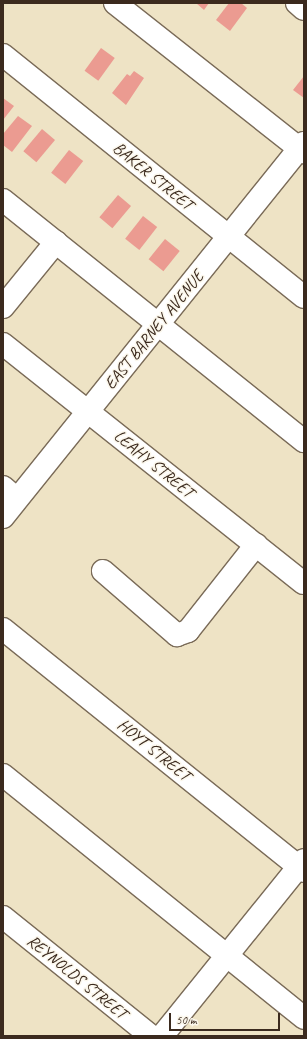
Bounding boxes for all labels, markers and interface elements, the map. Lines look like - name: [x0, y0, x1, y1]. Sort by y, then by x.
- street label: BAKER STREET: [109, 137, 197, 215]
- street label: EAST BARNEY AVENUE: [100, 267, 208, 393]
- street label: LEAHY STREET: [110, 426, 198, 502]
- street label: HOYT STREET: [113, 714, 195, 786]
- street label: REYNOLDS STREET: [23, 930, 131, 1024]
- scale bar: [171, 1005, 282, 1031]
- text: 50 m: [176, 1012, 196, 1028]

